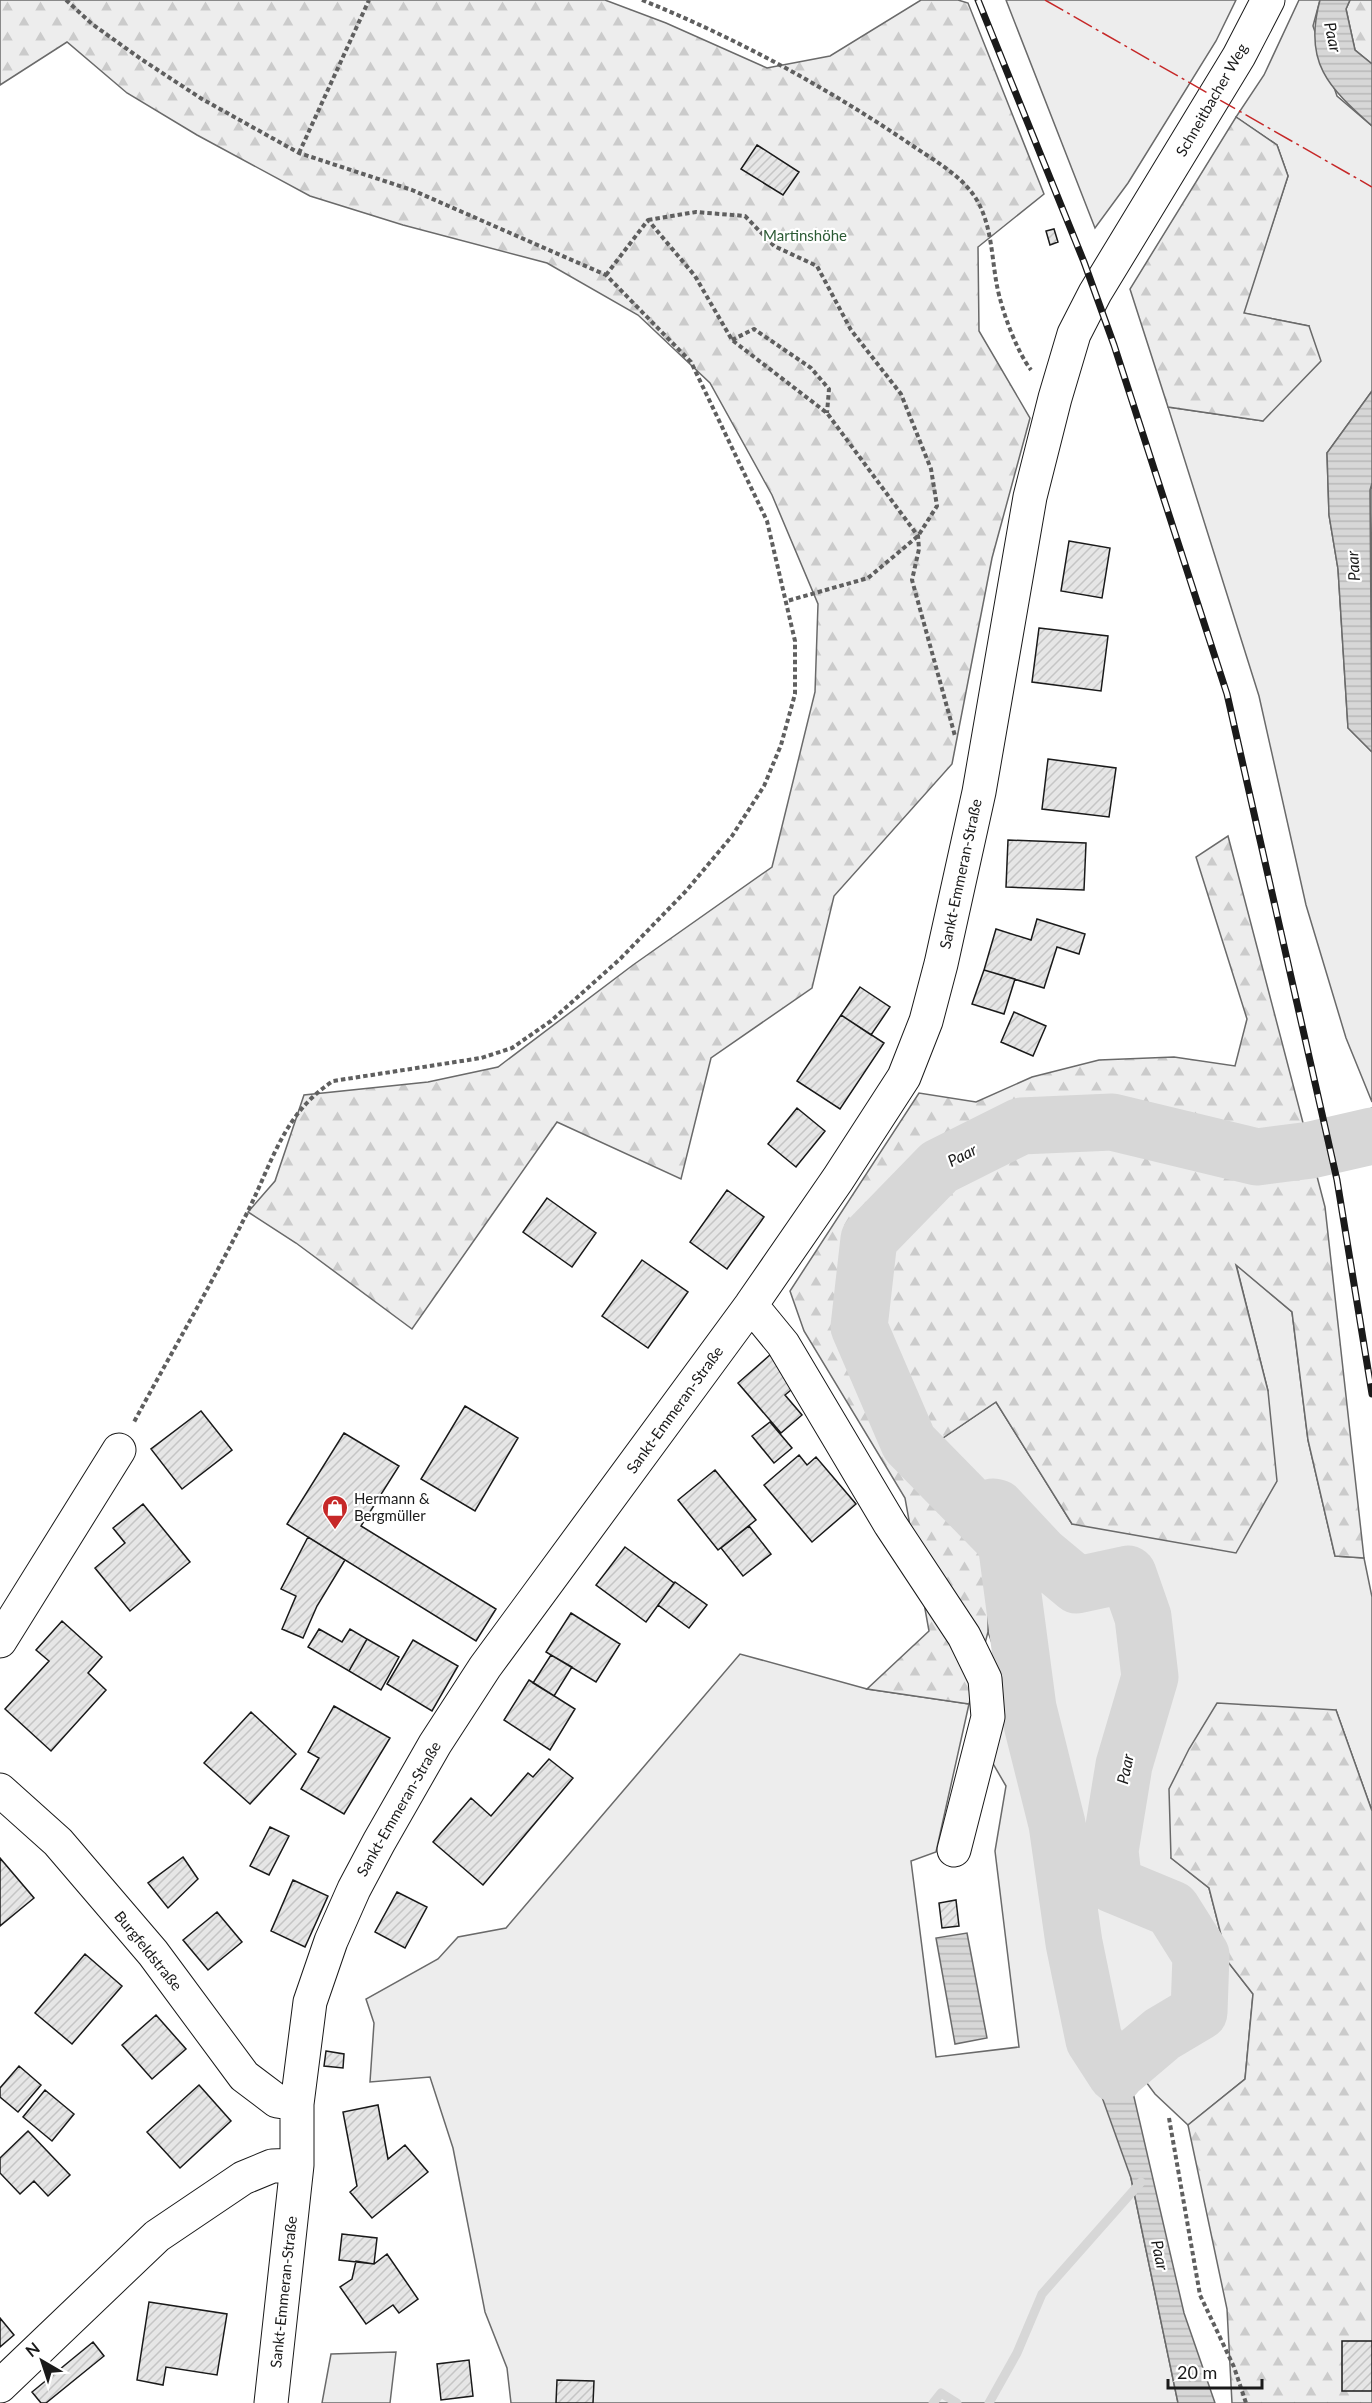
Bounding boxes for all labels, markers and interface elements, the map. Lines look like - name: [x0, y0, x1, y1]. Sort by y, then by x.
- water label: Paar: [1321, 20, 1346, 54]
- street label: Schneitbacher Weg: [1171, 40, 1251, 159]
- park label: Martinshöhe: [763, 226, 847, 244]
- water label: Paar: [1342, 550, 1363, 582]
- street label: Sankt-Emmeran-Straße: [935, 797, 985, 950]
- water label: Paar: [944, 1139, 980, 1170]
- street label: Sankt-Emmeran-Straße: [622, 1342, 726, 1477]
- place label: Hermann & Bergmüller: [354, 1489, 430, 1524]
- shop icon: Hermann & Bergmüller: [320, 1493, 350, 1531]
- street label: Sankt-Emmeran-Straße: [352, 1738, 444, 1879]
- water label: Paar: [1112, 1752, 1137, 1786]
- street label: Burgfeldstraße: [111, 1907, 186, 1994]
- street label: Sankt-Emmeran-Straße: [266, 2215, 300, 2369]
- water label: Paar: [1148, 2238, 1173, 2272]
- north arrow: [12, 2331, 72, 2391]
- text: N: [21, 2338, 43, 2360]
- scale bar: [1168, 2352, 1262, 2390]
- text: 20 m: [1177, 2361, 1217, 2383]

